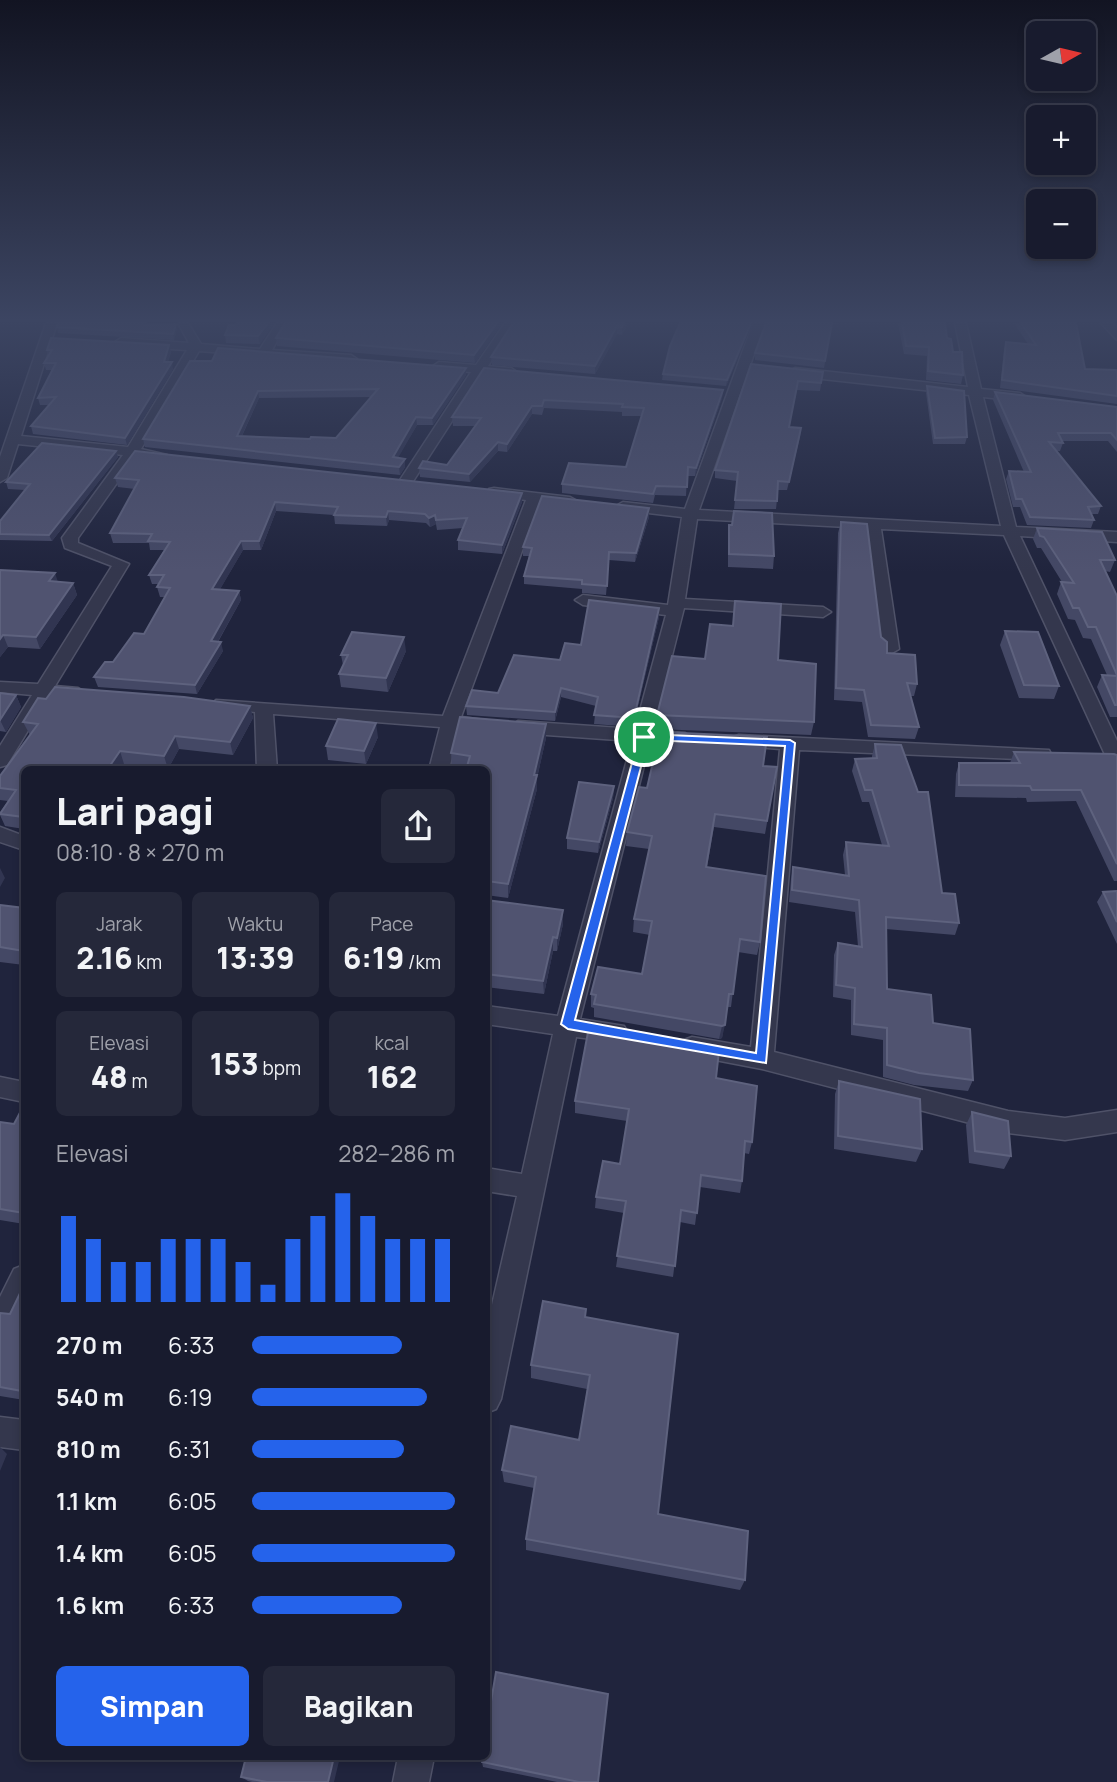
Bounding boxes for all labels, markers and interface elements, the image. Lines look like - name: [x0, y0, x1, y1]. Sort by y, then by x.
- north arrow: [1026, 21, 1096, 91]
- map controls: [1026, 21, 1096, 259]
- button: +: [1026, 105, 1096, 175]
- button: −: [1026, 189, 1096, 259]
- pin: [614, 707, 674, 767]
- icon: arrive: [625, 718, 663, 756]
- text: Lari pagi: [56, 784, 214, 836]
- button: share: [381, 789, 455, 863]
- text: 08:10 · 8 × 270 m: [56, 836, 224, 868]
- text: Jarak: [96, 911, 142, 937]
- text: Waktu: [228, 911, 283, 937]
- text: Pace: [370, 911, 413, 937]
- text: 2.16: [76, 937, 133, 978]
- text: 13:39: [216, 937, 295, 978]
- text: 6:19: [343, 937, 404, 978]
- text: km: [133, 949, 162, 975]
- text: /km: [404, 949, 441, 975]
- text: Elevasi: [89, 1030, 149, 1056]
- text: kcal: [374, 1030, 409, 1056]
- text: 153: [210, 1043, 259, 1084]
- text: bpm: [259, 1055, 301, 1081]
- text: 48: [91, 1056, 128, 1097]
- text: 162: [367, 1056, 417, 1097]
- text: m: [128, 1068, 148, 1094]
- text: Elevasi: [56, 1137, 129, 1169]
- text: 282–286 m: [338, 1137, 455, 1169]
- text: 270 m: [56, 1329, 122, 1361]
- text: 6:33: [168, 1329, 215, 1361]
- text: 540 m: [56, 1381, 124, 1413]
- text: 6:19: [168, 1381, 212, 1413]
- text: 810 m: [56, 1433, 121, 1465]
- text: 6:31: [168, 1433, 211, 1465]
- text: 1.1 km: [56, 1485, 117, 1517]
- text: 6:05: [168, 1485, 216, 1517]
- text: 1.4 km: [56, 1537, 124, 1569]
- text: 6:05: [168, 1537, 216, 1569]
- text: 1.6 km: [56, 1589, 124, 1621]
- text: 6:33: [168, 1589, 215, 1621]
- button: Simpan: [56, 1666, 249, 1746]
- button: Bagikan: [263, 1666, 455, 1746]

